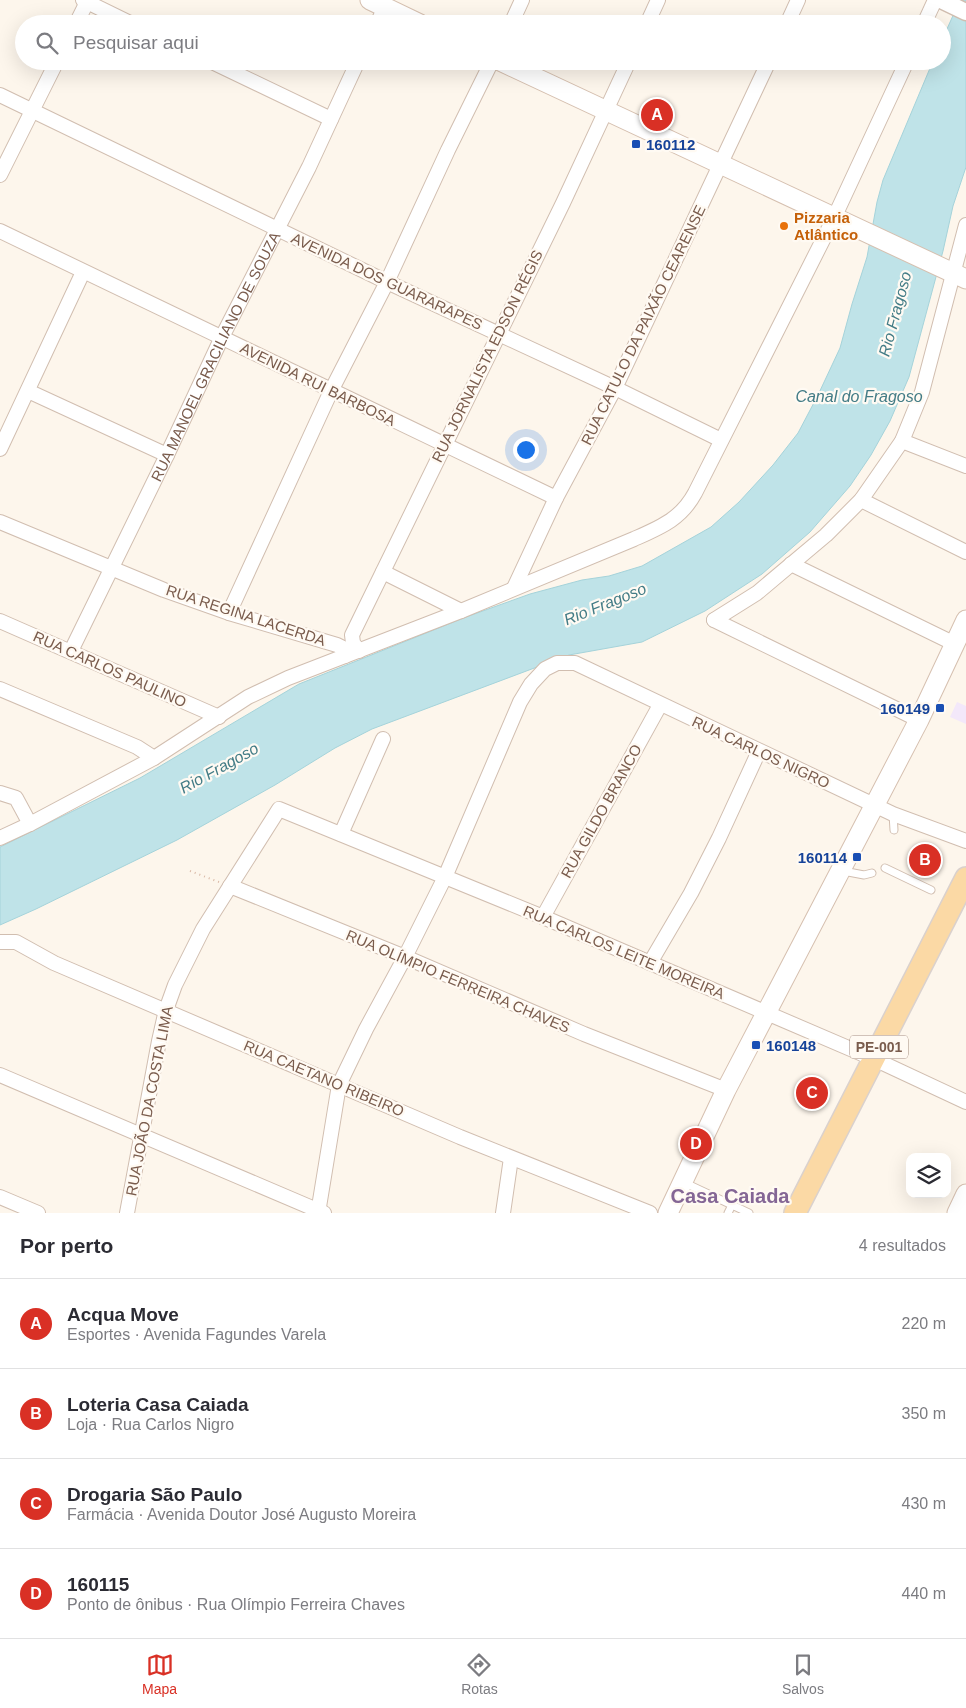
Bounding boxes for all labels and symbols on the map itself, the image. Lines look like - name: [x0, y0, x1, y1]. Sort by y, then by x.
- pin: A: [641, 96, 673, 134]
- place label: 160112: [646, 136, 695, 153]
- marker: 160112: [630, 138, 642, 150]
- street label: RUA CATULO DA PAIXÃO CEARENSE: [577, 202, 709, 448]
- place label: Pizzaria Atlântico: [794, 209, 858, 243]
- marker: Pizzaria Atlântico: [778, 220, 790, 232]
- street label: RUA MANOEL GRACILIANO DE SOUZA: [147, 229, 283, 484]
- street label: AVENIDA DOS GUARARAPES: [289, 229, 485, 333]
- street label: RUA JORNALISTA EDSON RÉGIS: [428, 247, 546, 465]
- water label: Rio Fragoso: [876, 270, 915, 358]
- street label: AVENIDA RUI BARBOSA: [238, 339, 398, 429]
- water label: Canal do Fragoso: [795, 388, 923, 405]
- your location: [513, 437, 539, 463]
- water label: Rio Fragoso: [561, 580, 649, 628]
- street label: RUA REGINA LACERDA: [164, 581, 328, 649]
- street label: RUA CARLOS PAULINO: [31, 628, 189, 710]
- place label: 160149: [880, 700, 930, 717]
- marker: 160149: [934, 702, 946, 714]
- street label: RUA CARLOS NIGRO: [689, 713, 833, 791]
- water label: Rio Fragoso: [177, 739, 261, 797]
- street label: RUA GILDO BRANCO: [557, 741, 645, 881]
- pin: B: [909, 841, 941, 879]
- place label: 160114: [798, 849, 848, 866]
- marker: 160114: [851, 851, 863, 863]
- street label: RUA CARLOS LEITE MOREIRA: [521, 902, 727, 1002]
- street label: RUA OLÍMPIO FERREIRA CHAVES: [344, 926, 572, 1036]
- street label: RUA JOÃO DA COSTA LIMA: [122, 1005, 176, 1197]
- road number: PE-001: [850, 1036, 908, 1058]
- street label: RUA CAETANO RIBEIRO: [241, 1037, 407, 1119]
- place label: 160148: [766, 1037, 816, 1054]
- marker: 160148: [750, 1039, 762, 1051]
- pin: C: [796, 1074, 828, 1112]
- pin: D: [680, 1125, 712, 1163]
- district label: Casa Caiada: [671, 1185, 790, 1207]

